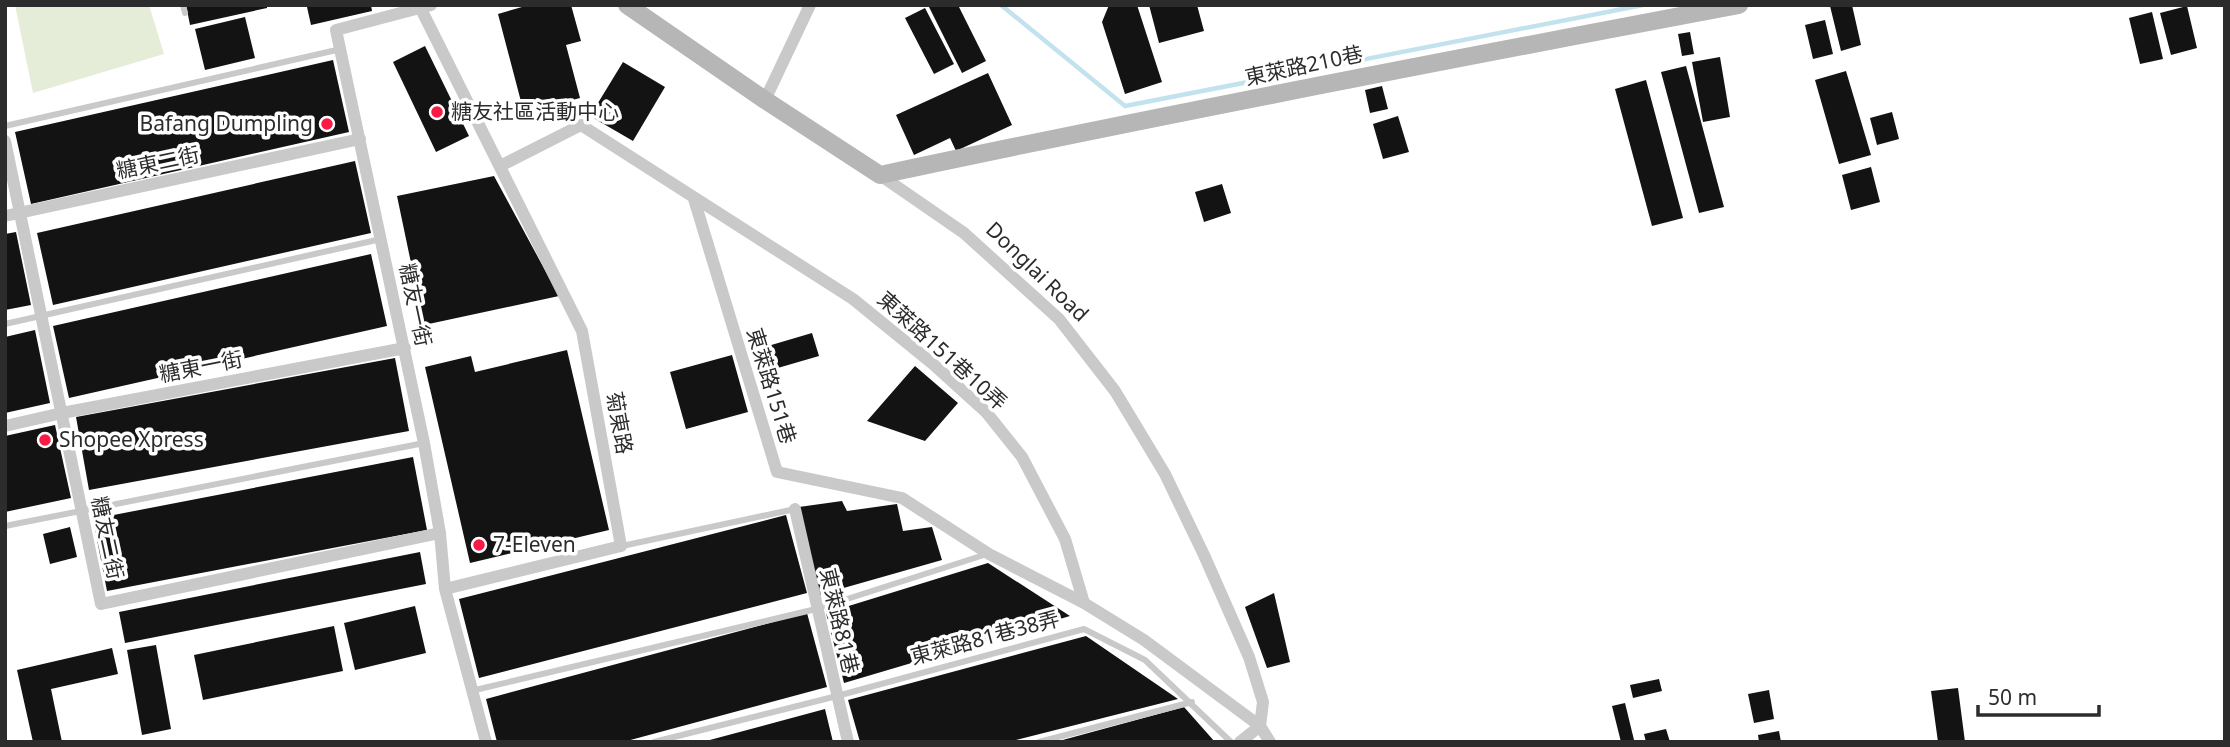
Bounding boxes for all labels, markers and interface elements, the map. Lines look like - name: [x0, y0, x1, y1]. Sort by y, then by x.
- street label: 東萊路210巷: [1242, 39, 1365, 91]
- place label: 糖友社區活動中心: [451, 97, 619, 125]
- marker: 糖友社區活動中心: [429, 104, 445, 120]
- place label: Bafang Dumpling: [140, 109, 313, 137]
- marker: Bafang Dumpling: [319, 116, 335, 132]
- street label: 糖東二街: [114, 140, 202, 184]
- street label: Donglai Road: [980, 215, 1095, 327]
- street label: 糖友一街: [394, 261, 438, 349]
- street label: 東萊路151巷10弄: [872, 285, 1013, 416]
- street label: 東萊路151巷: [741, 324, 803, 447]
- street label: 糖東一街: [157, 344, 245, 388]
- street label: 菊東路: [601, 389, 639, 456]
- place label: Shopee Xpress: [59, 425, 204, 453]
- marker: Shopee Xpress: [37, 432, 53, 448]
- street label: 糖友二街: [86, 494, 130, 582]
- place label: 7-Eleven: [493, 530, 576, 558]
- marker: 7-Eleven: [471, 537, 487, 553]
- street label: 東萊路81巷: [814, 565, 866, 677]
- street label: 東萊路81巷38弄: [907, 604, 1062, 670]
- scale bar: [1978, 674, 2099, 718]
- text: 50 m: [1988, 683, 2037, 711]

